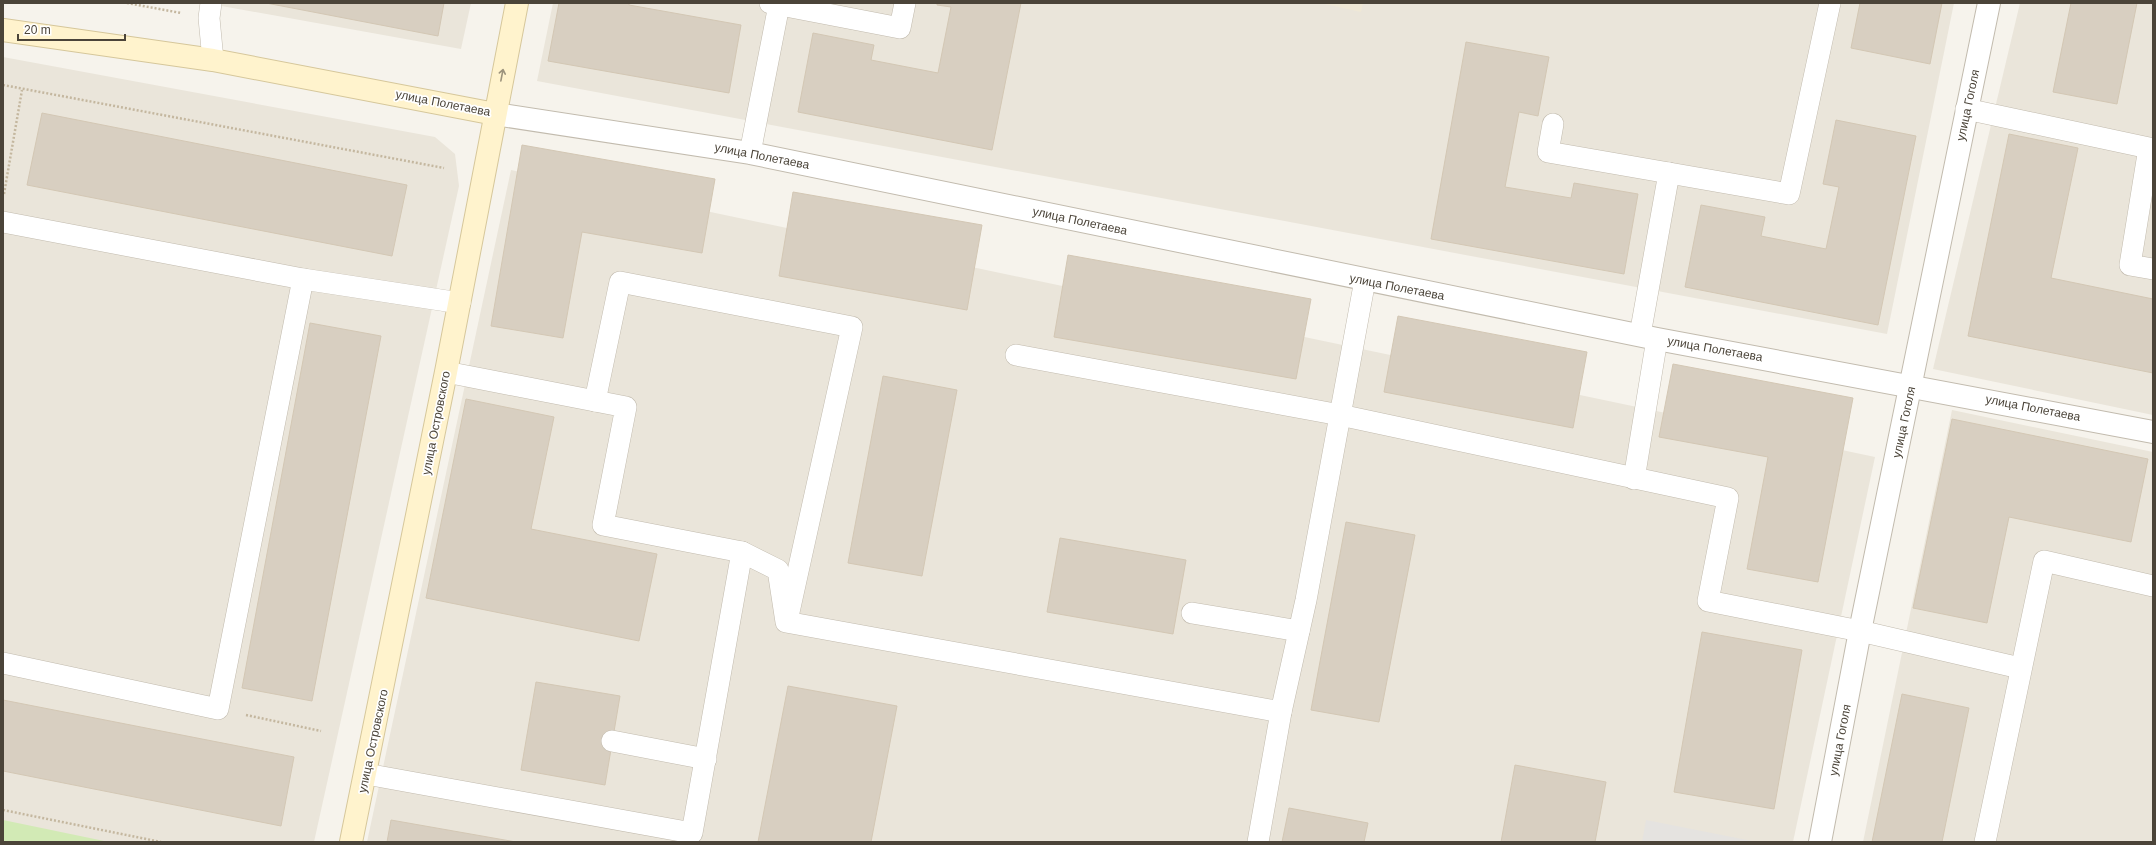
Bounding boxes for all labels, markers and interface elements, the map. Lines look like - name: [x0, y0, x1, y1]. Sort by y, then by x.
- scale bar: [18, 16, 125, 42]
- text: 20 m: [24, 23, 51, 37]
- street label: улица Гоголя: [1954, 68, 1982, 142]
- one-way arrow: [499, 69, 507, 82]
- street label: улица Полетаева: [394, 87, 492, 119]
- street label: улица Полетаева: [713, 140, 811, 172]
- street label: улица Полетаева: [1031, 204, 1129, 238]
- street label: улица Полетаева: [1348, 271, 1446, 303]
- street label: улица Полетаева: [1666, 334, 1764, 364]
- street label: улица Островского: [419, 370, 453, 476]
- street label: улица Гоголя: [1890, 385, 1918, 459]
- street label: улица Полетаева: [1984, 392, 2082, 424]
- street label: улица Островского: [355, 688, 391, 794]
- street label: улица Гоголя: [1826, 703, 1854, 777]

